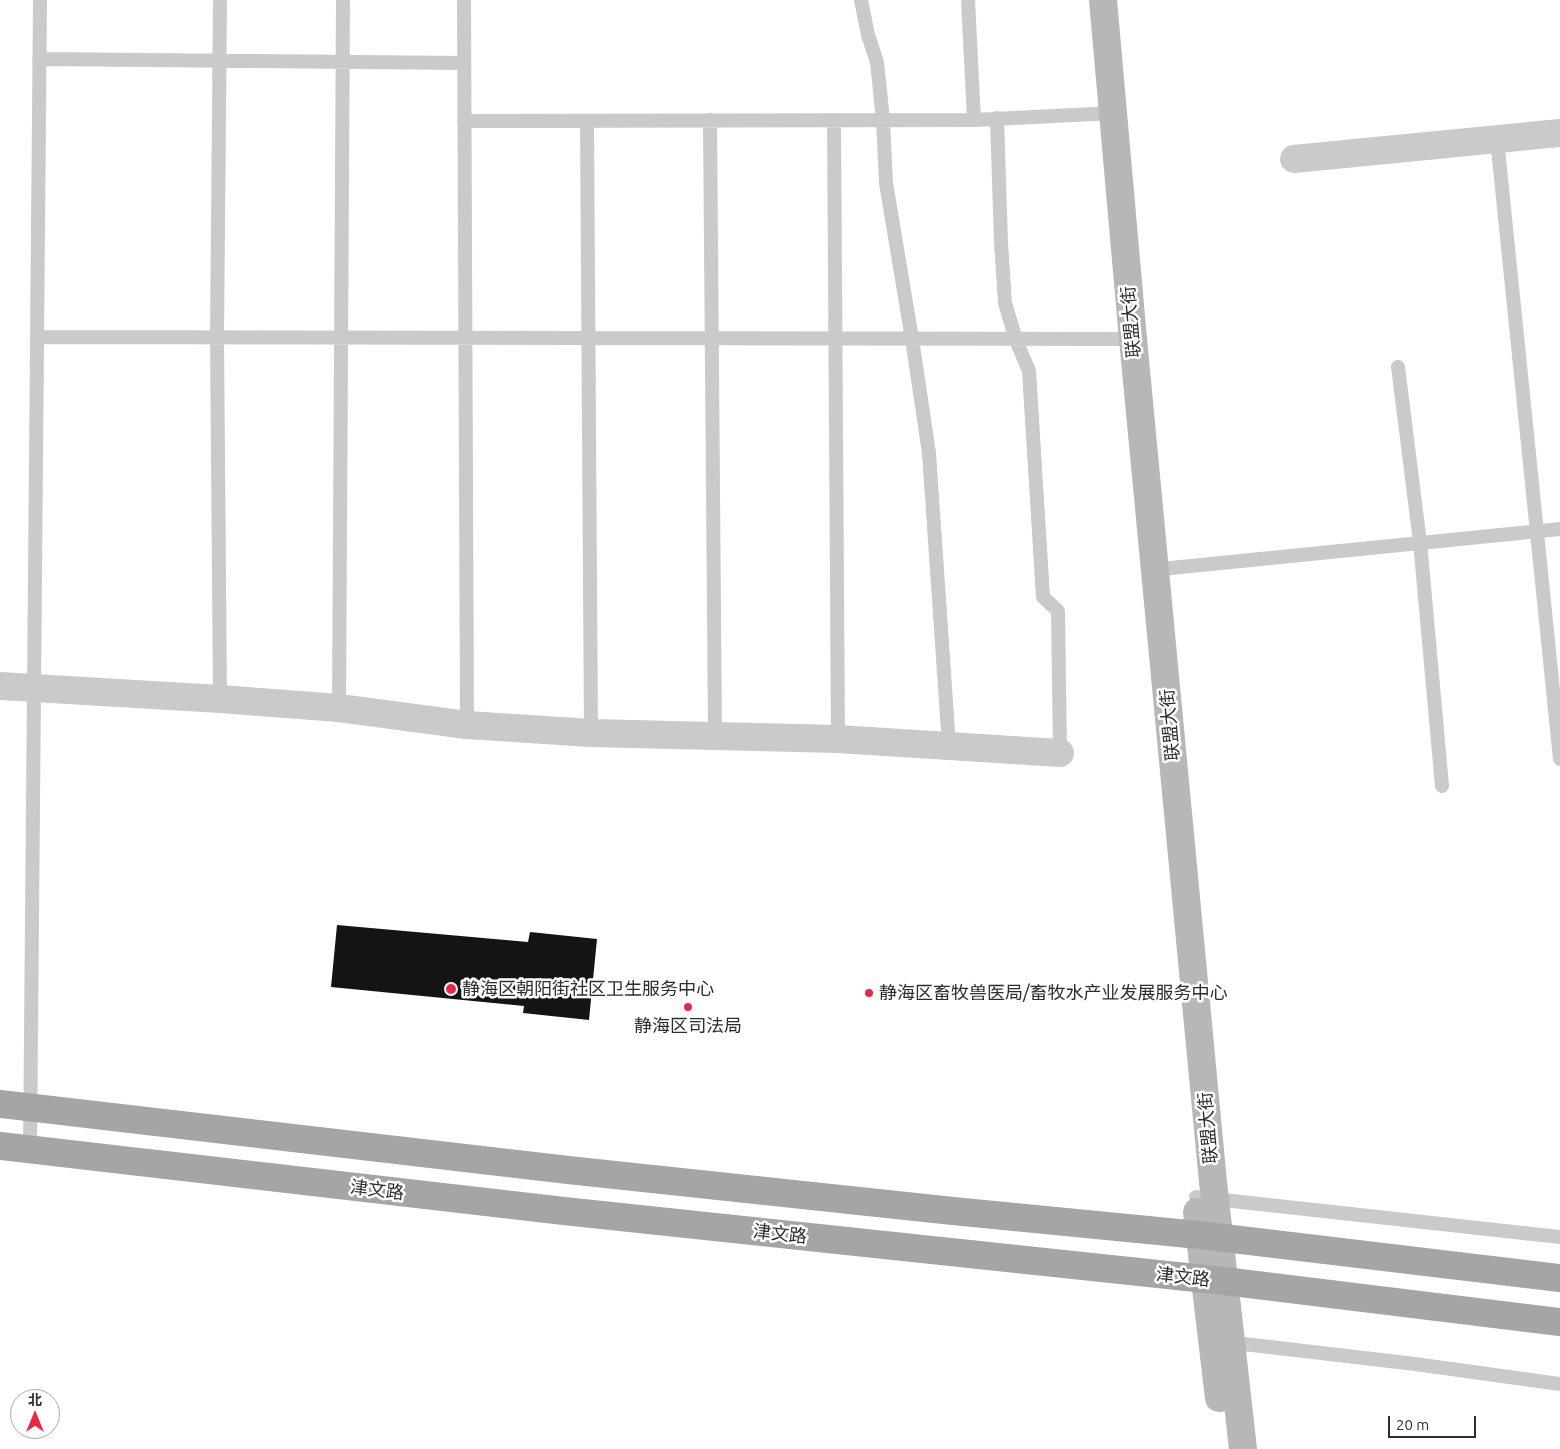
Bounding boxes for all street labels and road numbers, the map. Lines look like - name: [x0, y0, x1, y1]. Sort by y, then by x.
- street label: 联盟大街: [1117, 285, 1145, 359]
- street label: 联盟大街: [1156, 688, 1184, 762]
- street label: 联盟大街: [1194, 1091, 1222, 1165]
- street label: 津文路: [349, 1176, 405, 1204]
- street label: 津文路: [752, 1220, 808, 1248]
- street label: 津文路: [1155, 1263, 1211, 1291]

